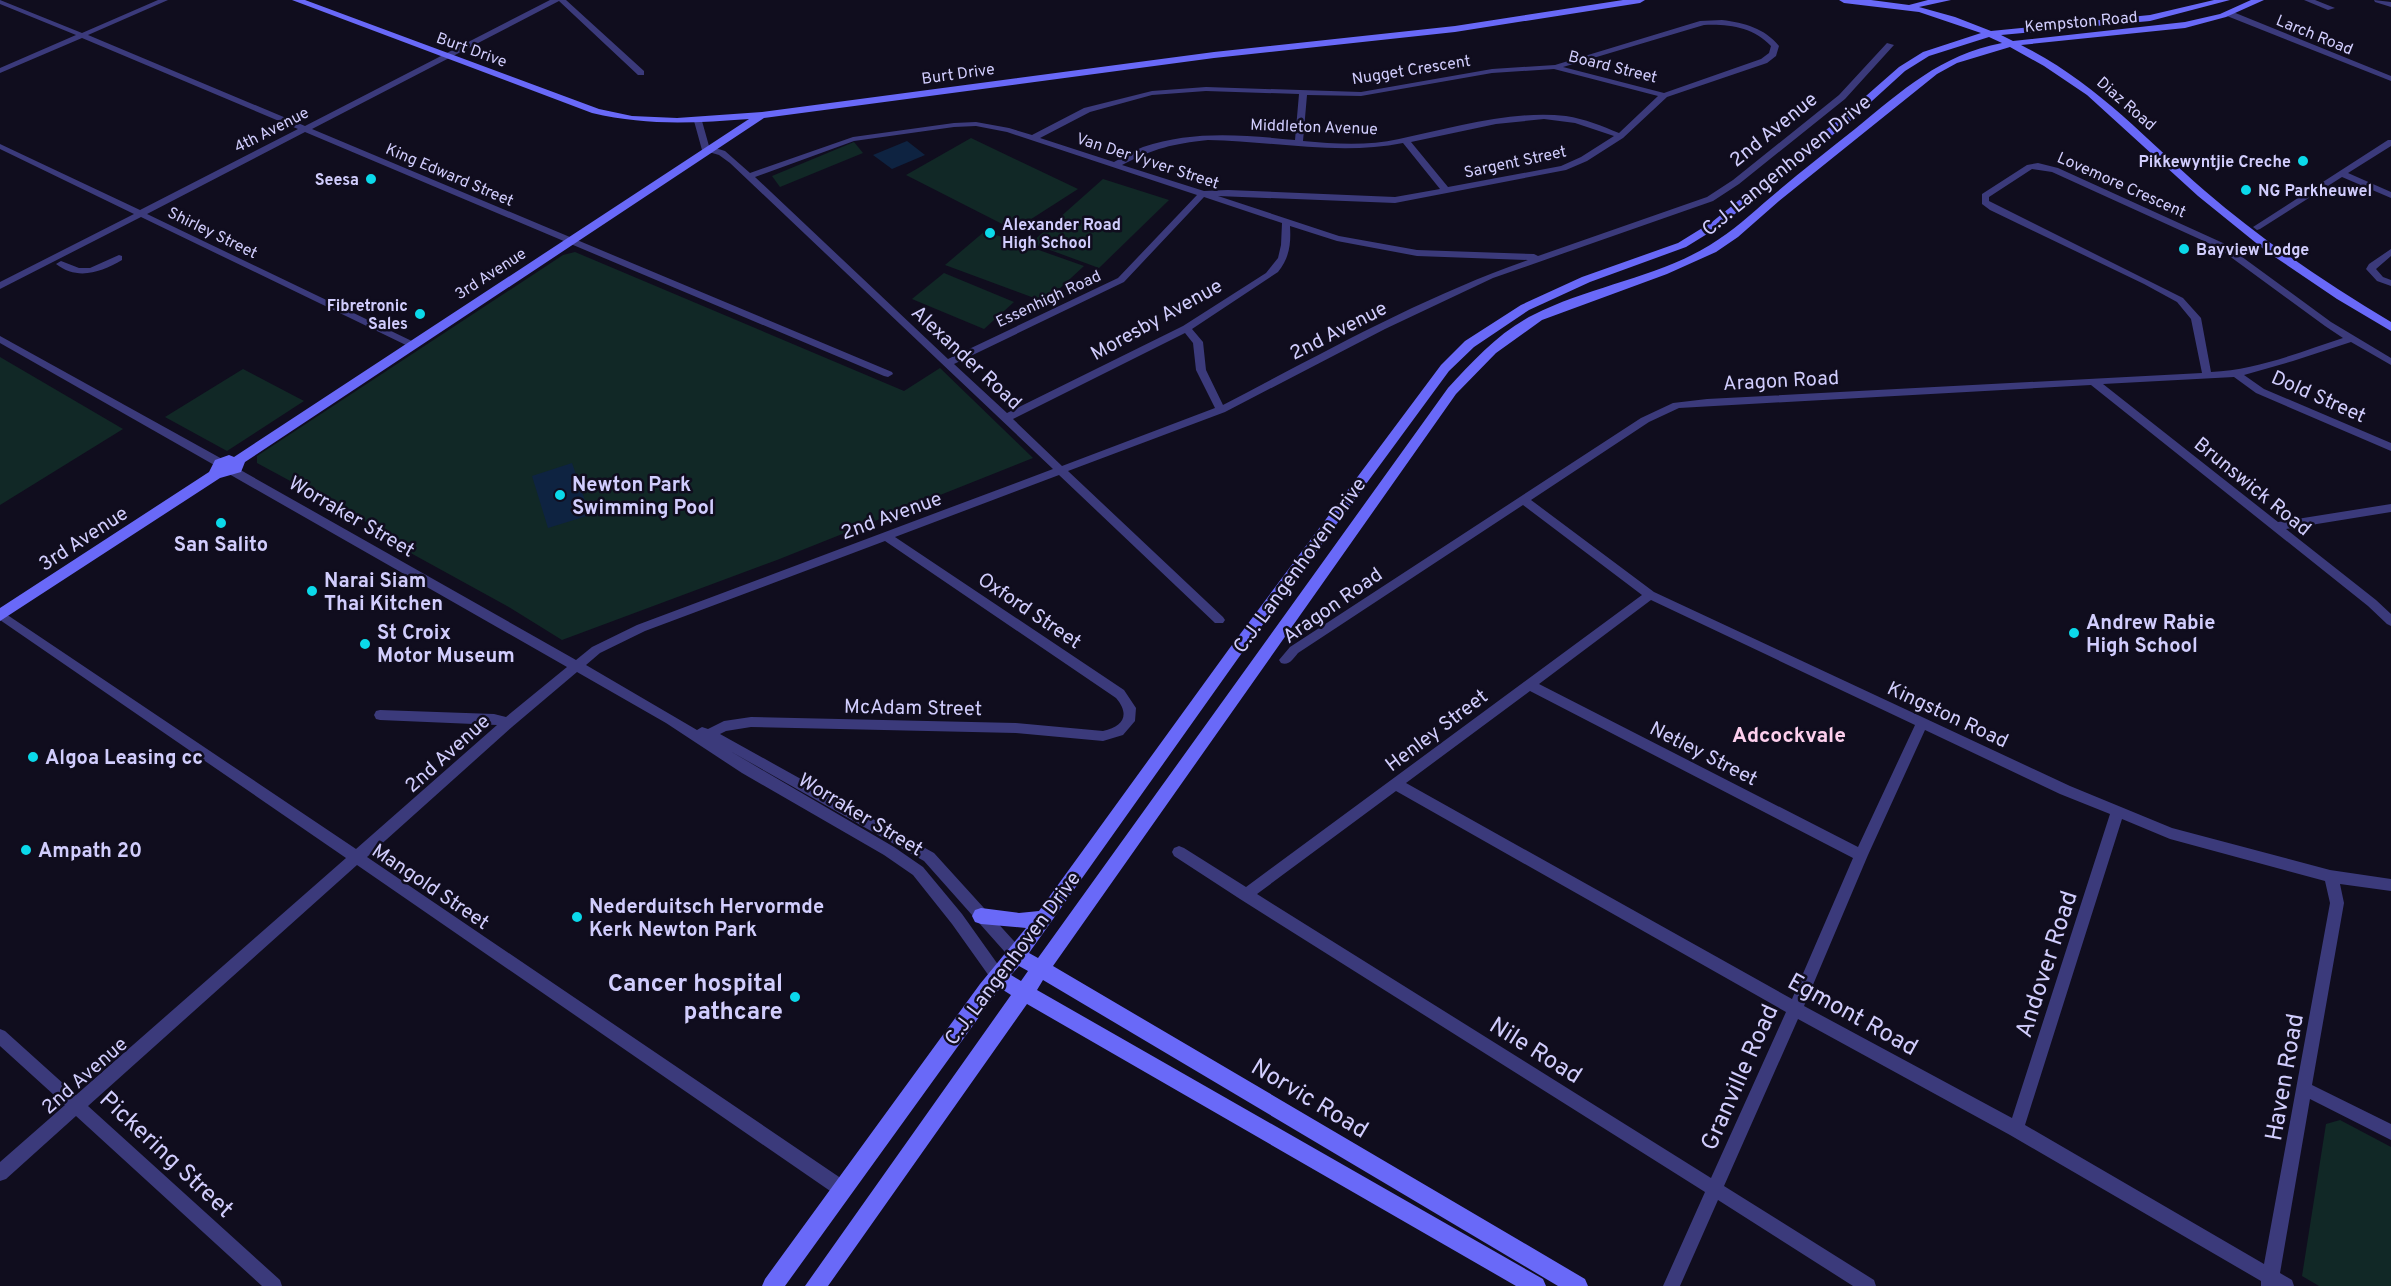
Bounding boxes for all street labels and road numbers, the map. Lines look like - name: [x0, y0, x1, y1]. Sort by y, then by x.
- street label: Kempston Road: [2024, 8, 2139, 38]
- street label: Larch Road: [2273, 11, 2356, 60]
- street label: Burt Drive: [433, 29, 509, 73]
- street label: Board Street: [1566, 47, 1659, 89]
- street label: Nugget Crescent: [1350, 52, 1472, 90]
- street label: Burt Drive: [920, 60, 996, 90]
- street label: Diaz Road: [2092, 73, 2160, 136]
- street label: 2nd Avenue: [1725, 87, 1824, 174]
- street label: C.J. Langenhoven Drive: [1697, 90, 1877, 243]
- street label: 4th Avenue: [231, 103, 313, 158]
- street label: Middleton Avenue: [1250, 116, 1378, 140]
- street label: Van Der Vyver Street: [1073, 129, 1221, 194]
- street label: King Edward Street: [382, 140, 516, 212]
- street label: Sargent Street: [1462, 142, 1569, 184]
- street label: Lovemore Crescent: [2054, 148, 2189, 223]
- street label: Shirley Street: [164, 203, 260, 264]
- street label: 3rd Avenue: [452, 244, 531, 305]
- street label: Essenhigh Road: [993, 267, 1105, 333]
- street label: Moresby Avenue: [1086, 274, 1228, 368]
- street label: 2nd Avenue: [1286, 296, 1392, 367]
- street label: Alexander Road: [905, 300, 1026, 416]
- street label: Dold Street: [2267, 365, 2370, 430]
- street label: Aragon Road: [1722, 366, 1840, 398]
- street label: Brunswick Road: [2188, 432, 2316, 543]
- street label: Worraker Street: [283, 471, 419, 564]
- street label: C.J. Langenhoven Drive: [1228, 473, 1373, 659]
- street label: 2nd Avenue: [838, 487, 946, 547]
- street label: 3rd Avenue: [35, 501, 134, 578]
- street label: Aragon Road: [1278, 563, 1388, 651]
- street label: Oxford Street: [972, 567, 1086, 656]
- street label: Kingston Road: [1882, 676, 2012, 755]
- street label: Henley Street: [1381, 684, 1494, 779]
- street label: McAdam Street: [844, 695, 982, 723]
- street label: 2nd Avenue: [400, 709, 496, 800]
- street label: Netley Street: [1645, 716, 1762, 793]
- street label: Worraker Street: [793, 768, 927, 863]
- street label: Mangold Street: [366, 839, 494, 937]
- street label: C.J. Langenhoven Drive: [940, 867, 1087, 1051]
- street label: Andover Road: [2010, 887, 2086, 1042]
- street label: Egmont Road: [1782, 968, 1923, 1064]
- street label: Granville Road: [1695, 1000, 1786, 1156]
- street label: Haven Road: [2260, 1011, 2312, 1143]
- street label: Nile Road: [1483, 1012, 1587, 1092]
- street label: 2nd Avenue: [37, 1032, 134, 1121]
- street label: Norvic Road: [1245, 1053, 1373, 1146]
- street label: Pickering Street: [92, 1086, 239, 1225]

